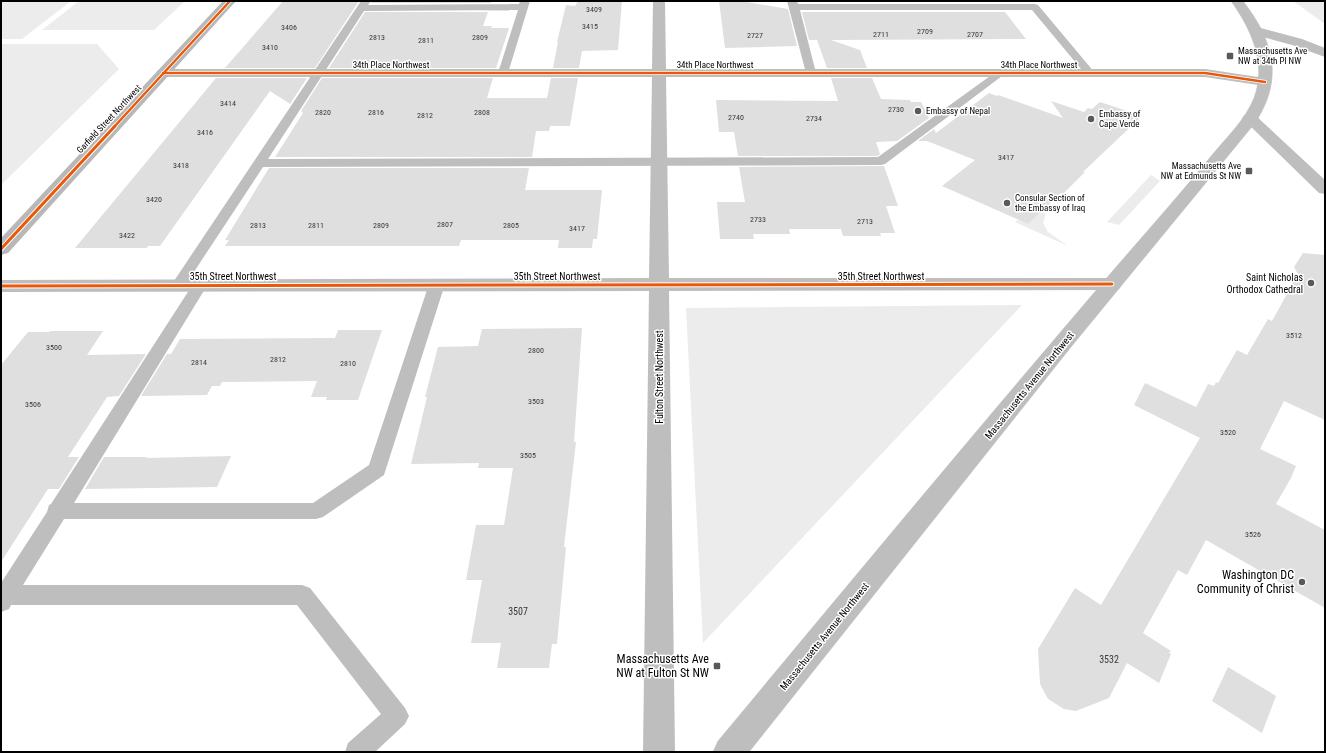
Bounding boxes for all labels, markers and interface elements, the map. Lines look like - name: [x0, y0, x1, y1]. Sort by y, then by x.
- house number: 3409: [586, 5, 602, 14]
- house number: 3415: [582, 22, 598, 31]
- house number: 3406: [281, 23, 297, 32]
- house number: 2709: [917, 27, 933, 36]
- house number: 2711: [873, 30, 889, 39]
- house number: 2707: [967, 30, 983, 39]
- house number: 2727: [747, 31, 763, 40]
- house number: 2813: [369, 33, 385, 42]
- house number: 2809: [472, 33, 488, 42]
- house number: 2811: [418, 36, 434, 45]
- house number: 3410: [262, 43, 278, 52]
- place label: Massachusetts Ave NW at 34th Pl NW: [1238, 46, 1307, 66]
- marker: Massachusetts Ave NW at 34th Pl NW: [1225, 51, 1235, 61]
- street label: 34th Place Northwest: [353, 60, 430, 70]
- street label: 34th Place Northwest: [677, 60, 754, 70]
- street label: 34th Place Northwest: [1001, 60, 1078, 70]
- street label: Garfield Street Northwest: [75, 83, 143, 155]
- house number: 3414: [220, 99, 236, 108]
- house number: 2730: [888, 105, 904, 114]
- marker: Embassy of Nepal: [913, 106, 923, 116]
- place label: Embassy of Nepal: [926, 106, 990, 116]
- house number: 2820: [315, 108, 331, 117]
- house number: 2816: [368, 108, 384, 117]
- house number: 2808: [474, 108, 490, 117]
- place label: Embassy of Cape Verde: [1099, 109, 1141, 129]
- house number: 2812: [417, 111, 433, 120]
- house number: 2740: [728, 113, 744, 122]
- house number: 2734: [806, 114, 822, 123]
- marker: Embassy of Cape Verde: [1086, 114, 1096, 124]
- house number: 3416: [197, 128, 213, 137]
- house number: 3417: [998, 153, 1014, 162]
- house number: 3418: [173, 161, 189, 170]
- place label: Massachusetts Ave NW at Edmunds St NW: [1161, 161, 1241, 181]
- marker: Massachusetts Ave NW at Edmunds St NW: [1244, 166, 1254, 176]
- place label: Consular Section of the Embassy of Iraq: [1015, 193, 1085, 213]
- house number: 3420: [146, 195, 162, 204]
- marker: Consular Section of the Embassy of Iraq: [1002, 198, 1012, 208]
- house number: 2733: [750, 215, 766, 224]
- house number: 2713: [857, 217, 873, 226]
- house number: 2807: [437, 220, 453, 229]
- house number: 2813: [250, 221, 266, 230]
- house number: 2811: [308, 221, 324, 230]
- house number: 2809: [373, 221, 389, 230]
- house number: 2805: [503, 221, 519, 230]
- house number: 3417: [569, 224, 585, 233]
- house number: 3422: [119, 231, 135, 240]
- street label: 35th Street Northwest: [190, 271, 276, 282]
- street label: 35th Street Northwest: [514, 271, 600, 282]
- street label: 35th Street Northwest: [838, 271, 924, 282]
- place label: Saint Nicholas Orthodox Cathedral: [1226, 272, 1303, 295]
- marker: Saint Nicholas Orthodox Cathedral: [1306, 278, 1316, 288]
- street label: Fulton Street Northwest: [654, 330, 665, 424]
- street label: Massachusetts Avenue Northwest: [983, 330, 1076, 441]
- house number: 3512: [1286, 331, 1302, 340]
- house number: 3500: [46, 343, 62, 352]
- house number: 2800: [528, 346, 544, 355]
- house number: 2812: [270, 355, 286, 364]
- house number: 2814: [191, 358, 207, 367]
- house number: 2810: [340, 359, 356, 368]
- house number: 3503: [528, 397, 544, 406]
- house number: 3506: [25, 400, 41, 409]
- house number: 3520: [1220, 428, 1236, 437]
- house number: 3505: [520, 451, 536, 460]
- house number: 3526: [1245, 530, 1261, 539]
- place label: Washington DC Community of Christ: [1197, 568, 1294, 596]
- marker: Washington DC Community of Christ: [1297, 577, 1307, 587]
- street label: Massachusetts Avenue Northwest: [778, 581, 871, 692]
- house number: 3507: [508, 606, 528, 617]
- place label: Massachusetts Ave NW at Fulton St NW: [616, 652, 709, 680]
- house number: 3532: [1099, 654, 1119, 665]
- marker: Massachusetts Ave NW at Fulton St NW: [712, 661, 722, 671]

